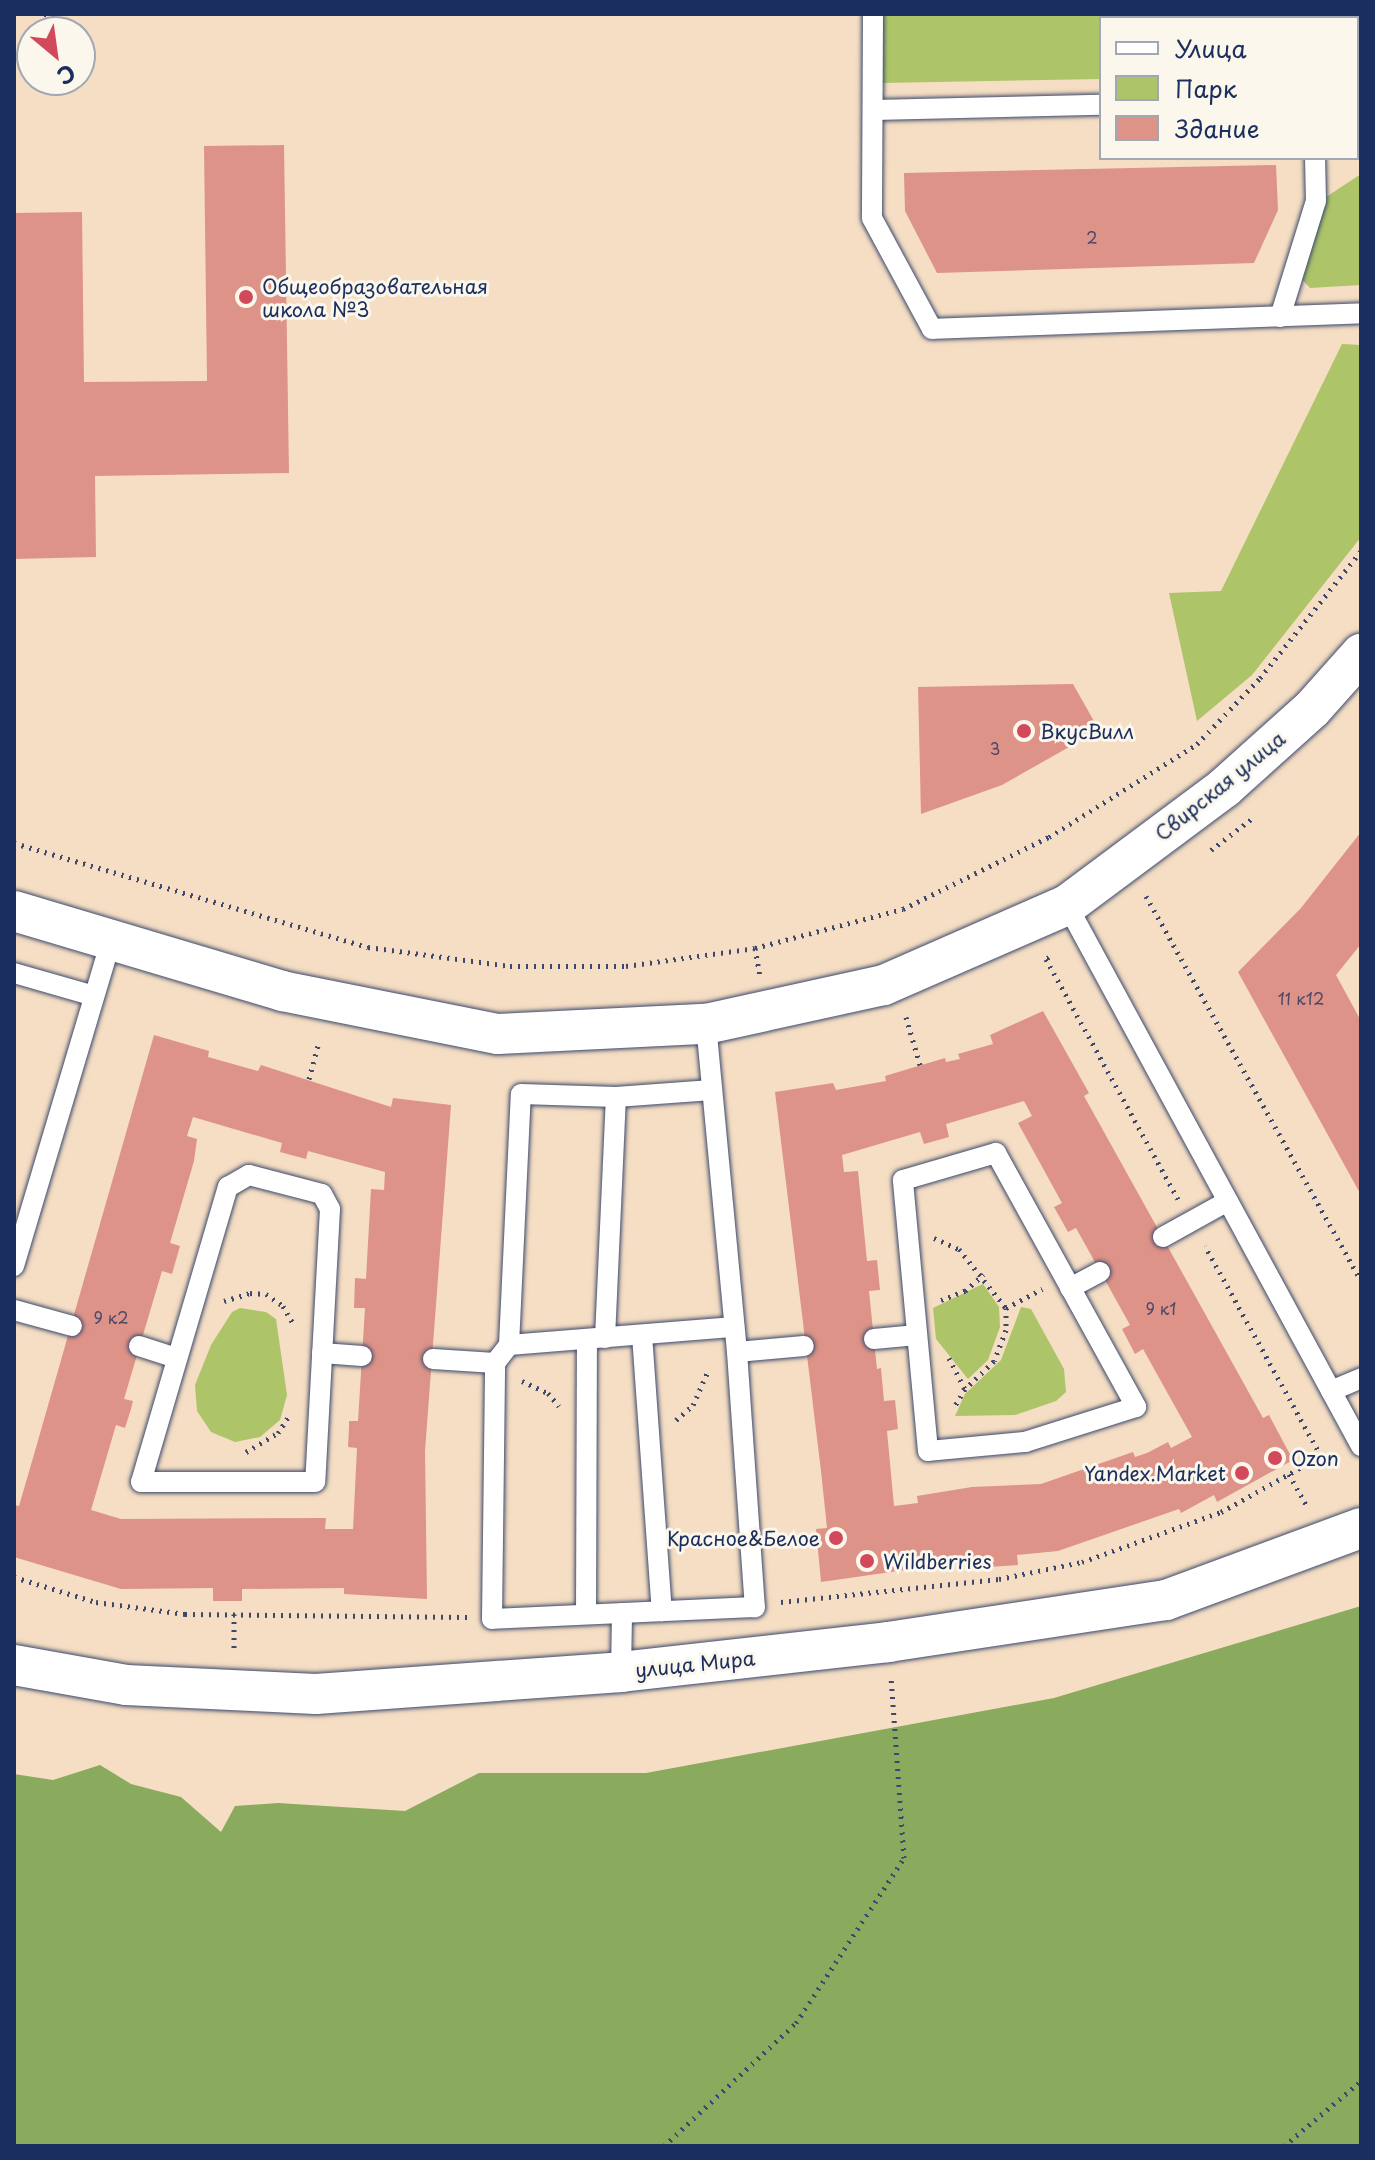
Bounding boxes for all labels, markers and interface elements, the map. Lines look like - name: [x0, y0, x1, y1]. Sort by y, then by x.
- north arrow: [16, 16, 96, 96]
- legend: [1099, 16, 1359, 160]
- text: Улица: [1175, 30, 1247, 66]
- text: С: [52, 57, 82, 94]
- text: Парк: [1175, 70, 1237, 106]
- text: Здание: [1175, 110, 1260, 146]
- house number: 2: [1086, 227, 1098, 247]
- place label: Общеобразовательная школа №3: [262, 274, 488, 321]
- marker: Общеобразовательная школа №3: [237, 288, 255, 306]
- place label: ВкусВилл: [1040, 719, 1134, 743]
- marker: ВкусВилл: [1015, 722, 1033, 740]
- street label: Свирская улица: [1150, 726, 1290, 846]
- house number: 3: [990, 738, 1000, 758]
- house number: 11 к12: [1278, 988, 1324, 1008]
- house number: 9 к1: [1145, 1298, 1177, 1318]
- house number: 9 к2: [93, 1307, 129, 1327]
- place label: Ozon: [1291, 1446, 1339, 1470]
- marker: Ozon: [1266, 1449, 1284, 1467]
- place label: Yandex.Market: [1084, 1461, 1226, 1485]
- marker: Yandex.Market: [1233, 1464, 1251, 1482]
- place label: Красное&Белое: [667, 1526, 820, 1550]
- marker: Красное&Белое: [827, 1529, 845, 1547]
- place label: Wildberries: [883, 1549, 992, 1573]
- marker: Wildberries: [858, 1552, 876, 1570]
- street label: улица Мира: [633, 1646, 757, 1682]

